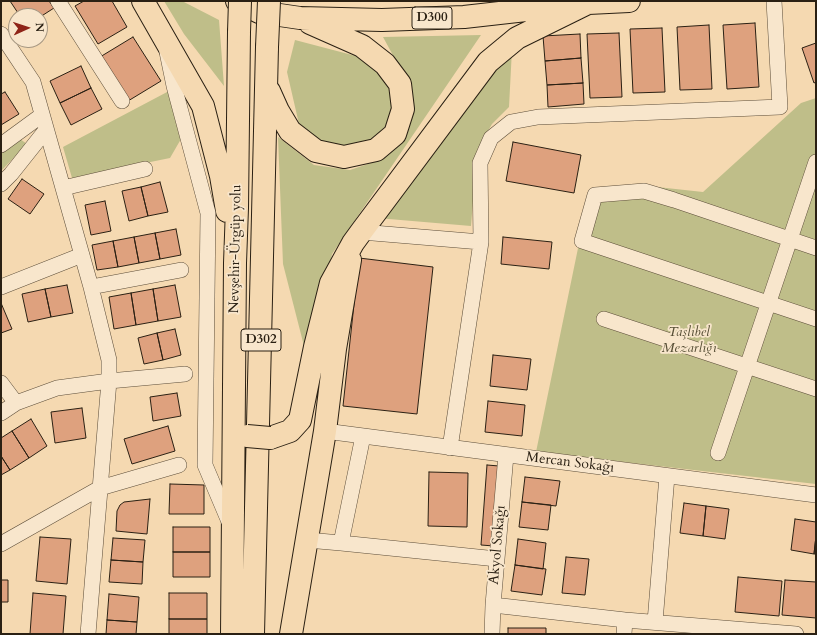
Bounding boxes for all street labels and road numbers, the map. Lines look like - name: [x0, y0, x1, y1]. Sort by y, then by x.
- road number: D300: [412, 7, 452, 29]
- street label: Nevşehir-Ürgüp yolu: [226, 184, 246, 314]
- road number: D302: [241, 329, 281, 351]
- street label: Mercan Sokağı: [525, 449, 615, 477]
- street label: Akyol Sokağı: [486, 505, 510, 585]

